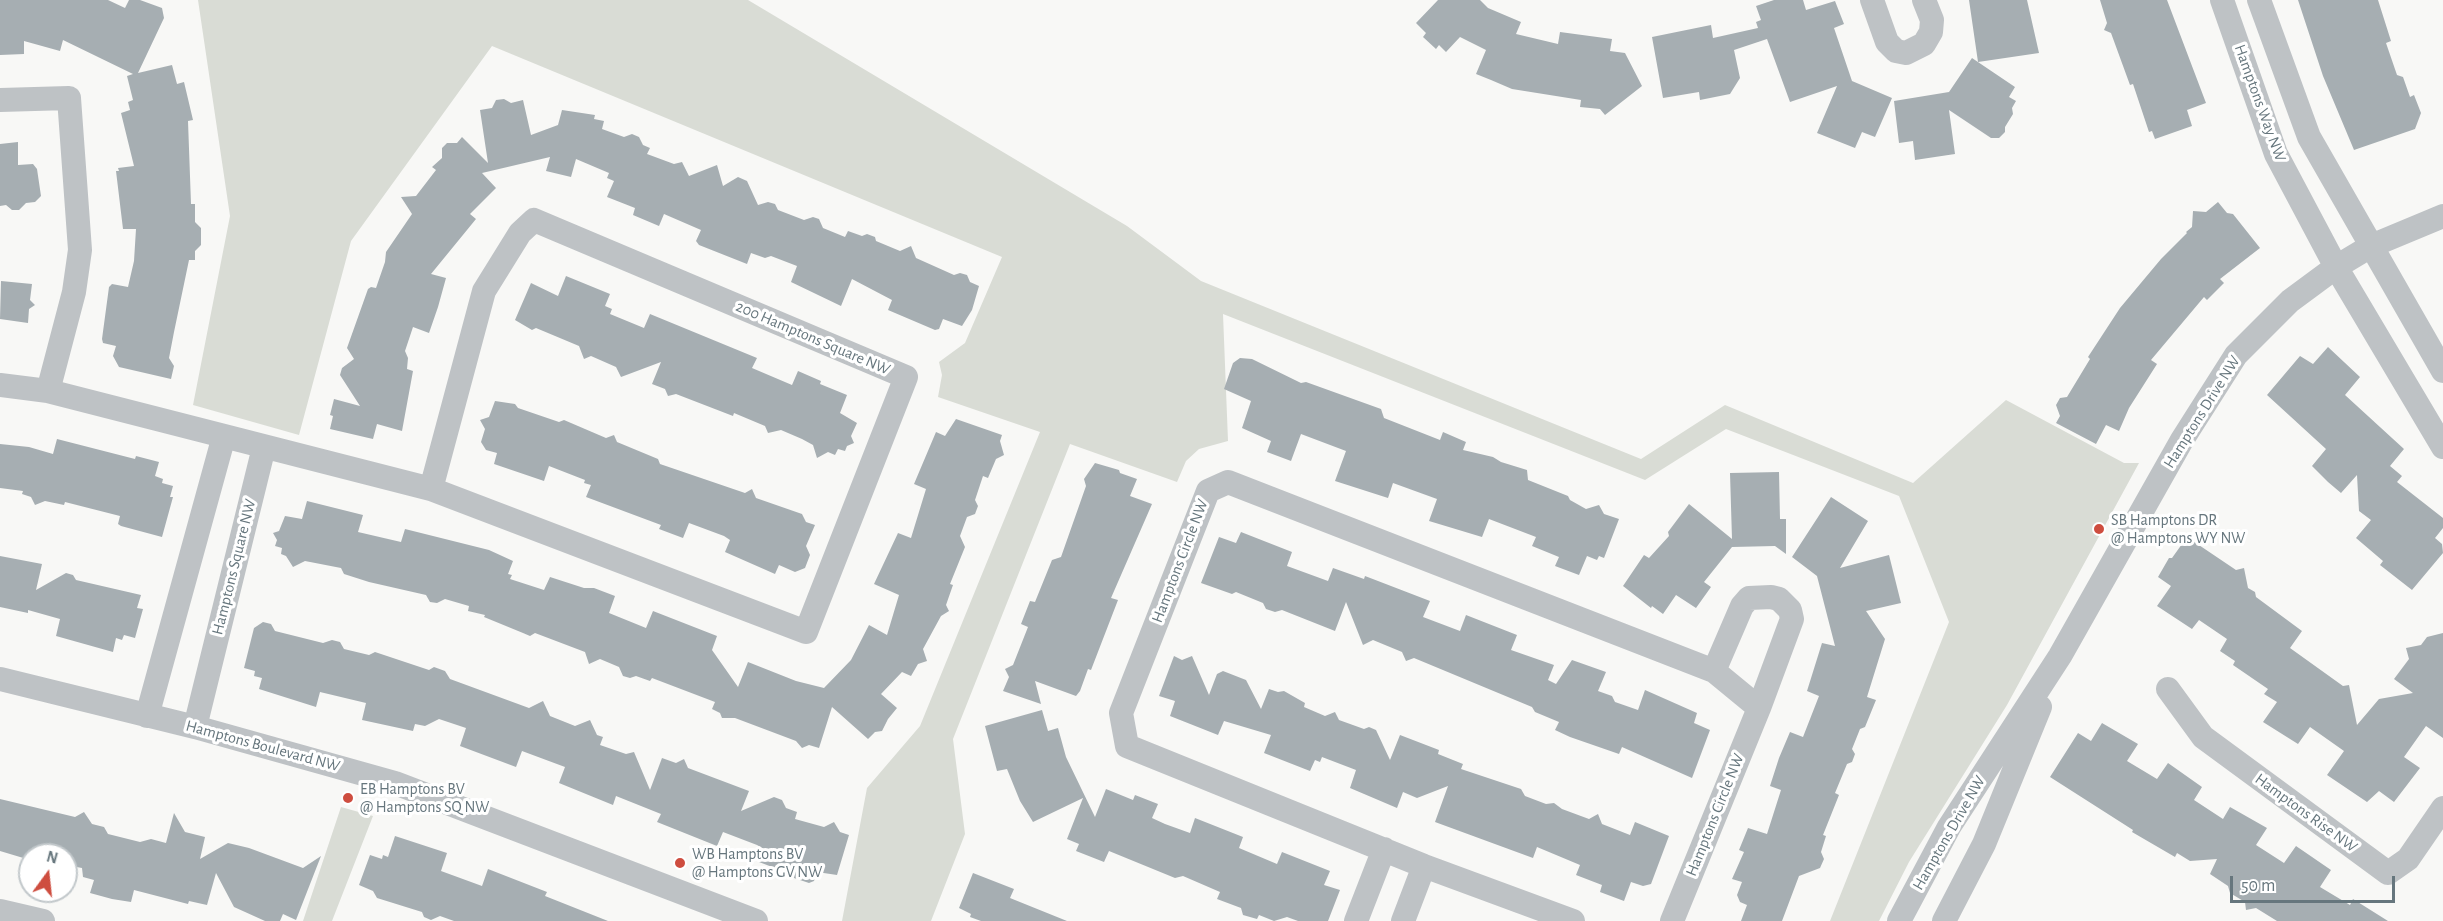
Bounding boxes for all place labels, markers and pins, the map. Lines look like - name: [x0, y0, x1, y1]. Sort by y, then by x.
- place label: SB Hamptons DR @ Hamptons WY NW: [2111, 510, 2245, 548]
- marker: SB Hamptons DR @ Hamptons WY NW: [2092, 522, 2106, 536]
- place label: EB Hamptons BV @ Hamptons SQ NW: [360, 779, 489, 817]
- marker: EB Hamptons BV @ Hamptons SQ NW: [341, 791, 355, 805]
- place label: WB Hamptons BV @ Hamptons GV NW: [692, 844, 822, 882]
- marker: WB Hamptons BV @ Hamptons GV NW: [673, 856, 687, 870]

